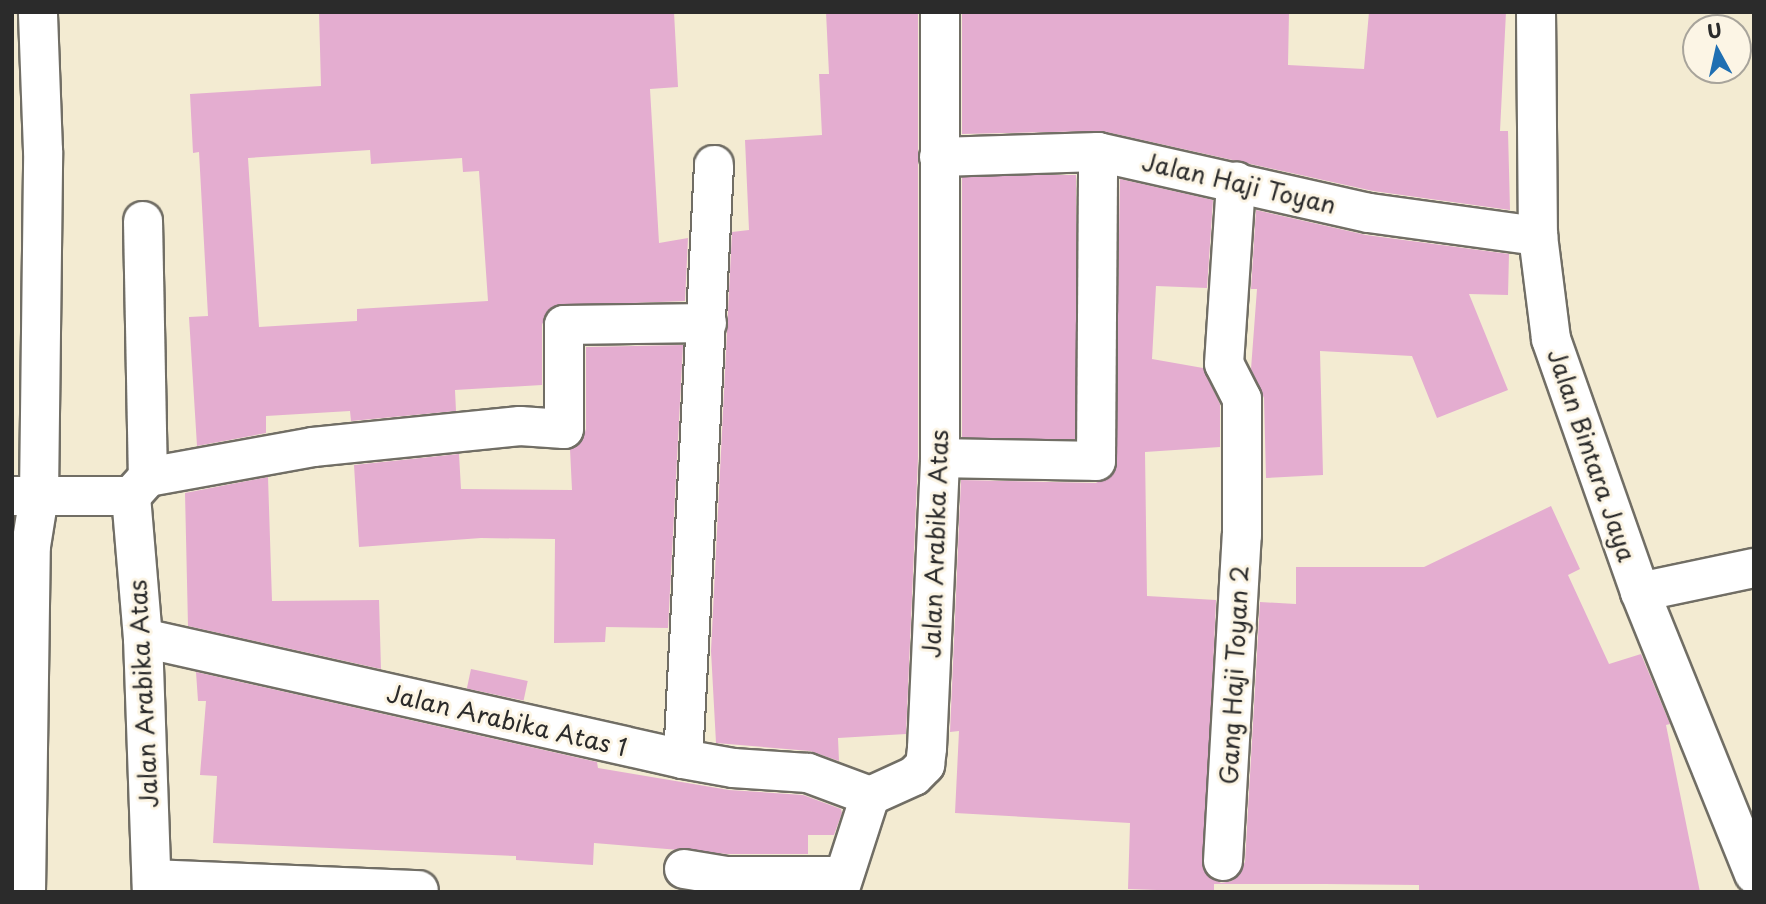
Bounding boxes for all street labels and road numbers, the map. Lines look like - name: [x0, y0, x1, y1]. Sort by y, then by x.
- street label: Jalan Haji Toyan: [1140, 147, 1338, 219]
- street label: Jalan Bintara Jaya: [1542, 344, 1642, 566]
- street label: Jalan Arabika Atas: [917, 428, 953, 660]
- street label: Gang Haji Toyan 2: [1214, 565, 1254, 785]
- street label: Jalan Arabika Atas: [123, 578, 163, 810]
- street label: Jalan Arabika Atas 1: [382, 678, 632, 762]

